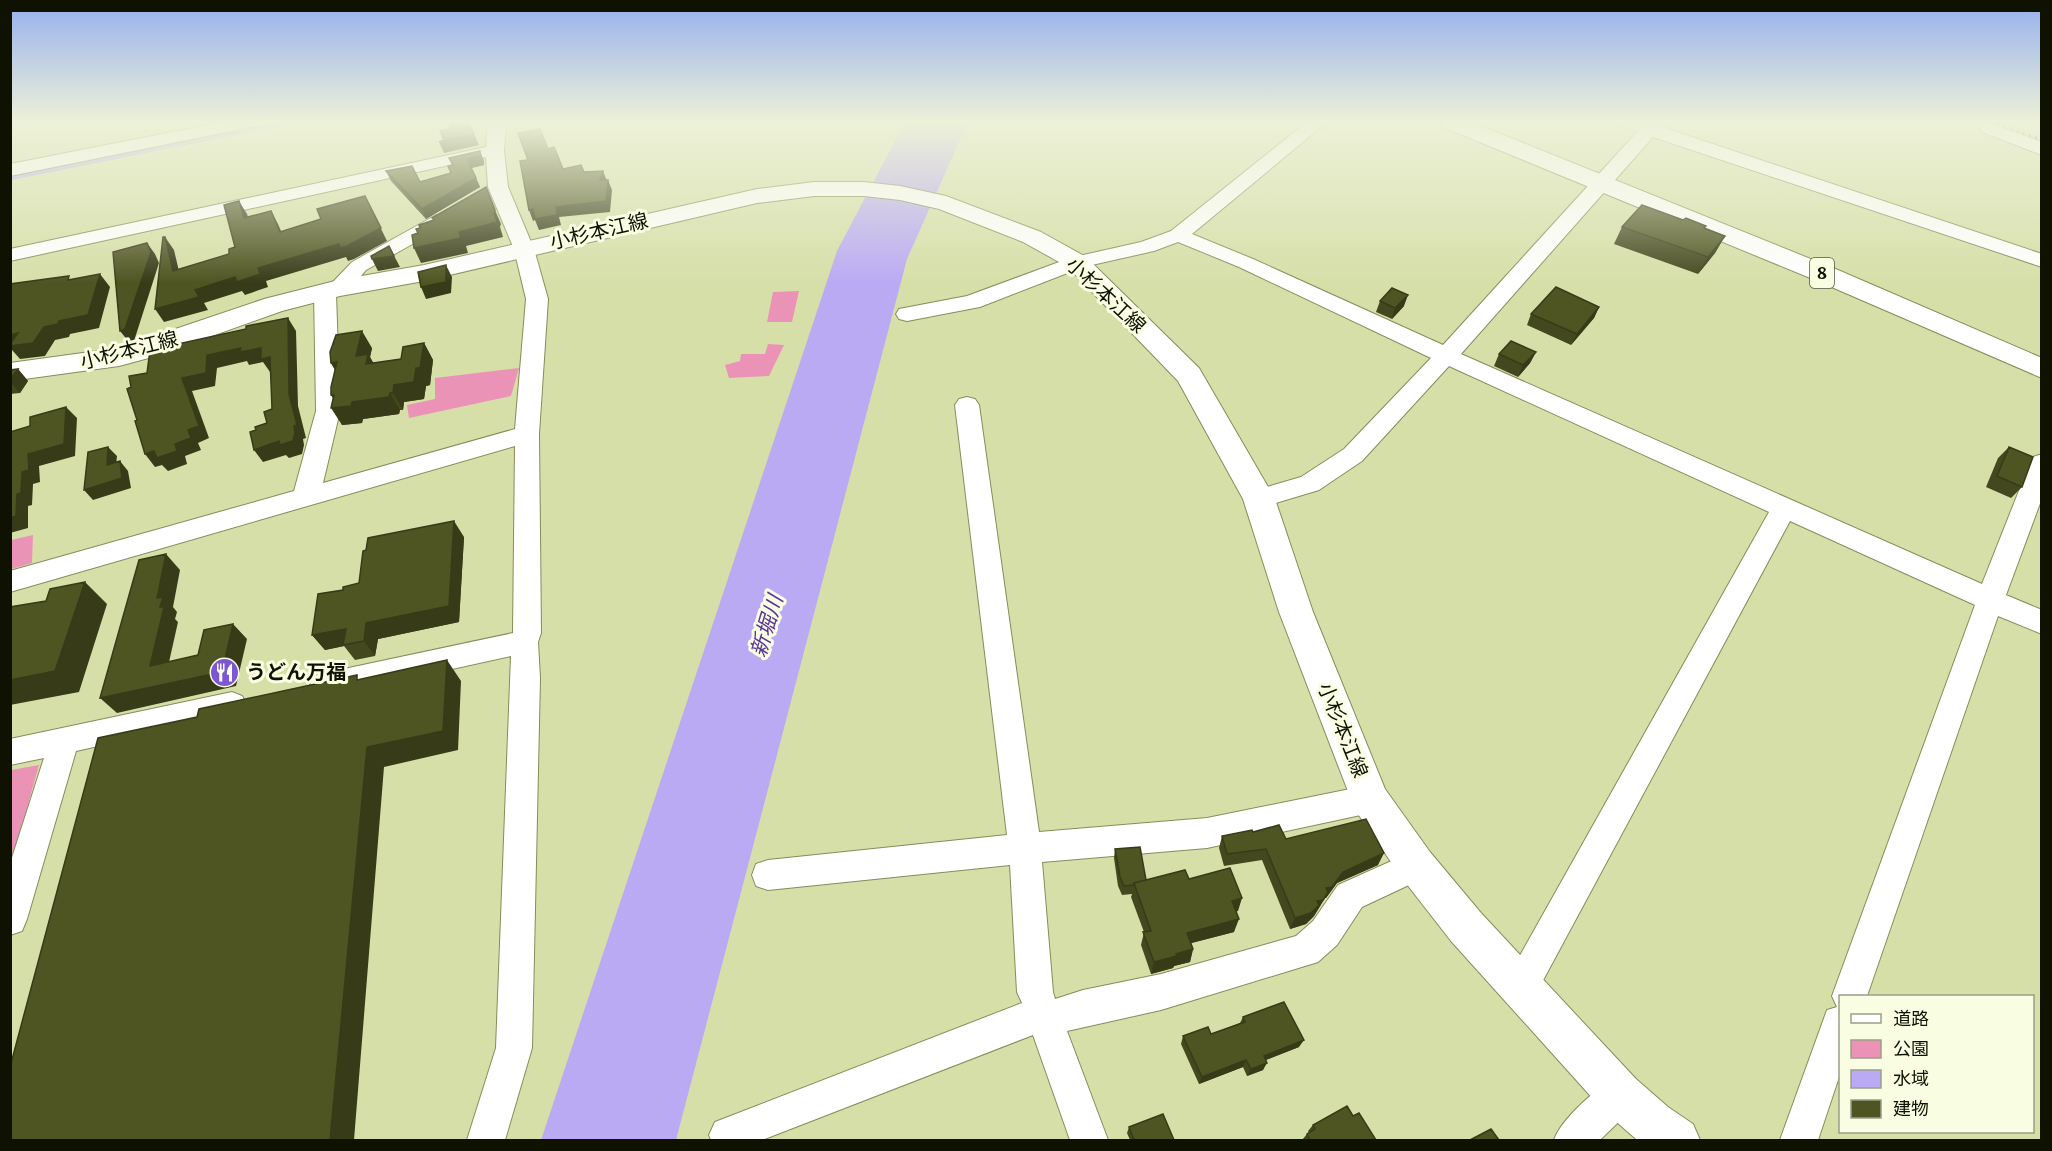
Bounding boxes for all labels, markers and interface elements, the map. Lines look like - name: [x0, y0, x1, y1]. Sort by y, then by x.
- street label: 小杉本江線: [547, 207, 650, 254]
- street label: 小杉本江線: [1061, 251, 1151, 338]
- road number: 8: [1810, 258, 1834, 288]
- street label: 小杉本江線: [77, 325, 180, 374]
- water label: 新堀川: [744, 590, 789, 660]
- restaurant icon: うどん万福: [209, 656, 241, 688]
- place label: うどん万福: [246, 659, 346, 684]
- street label: 小杉本江線: [1313, 679, 1374, 781]
- legend: [1839, 995, 2034, 1133]
- text: 道路: [1893, 1007, 1929, 1030]
- text: 公園: [1893, 1037, 1929, 1060]
- text: 水域: [1893, 1067, 1929, 1090]
- text: 建物: [1893, 1097, 1929, 1120]

